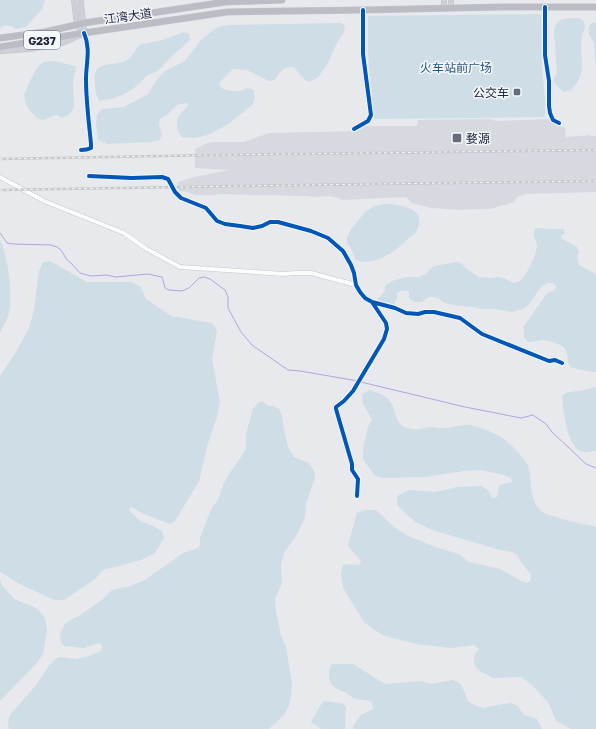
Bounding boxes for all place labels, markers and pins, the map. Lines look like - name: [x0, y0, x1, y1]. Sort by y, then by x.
- place label: 公交车: [473, 85, 509, 100]
- marker: 公交车: [512, 87, 522, 97]
- place label: 婺源: [466, 131, 490, 146]
- marker: 婺源: [451, 132, 463, 144]

